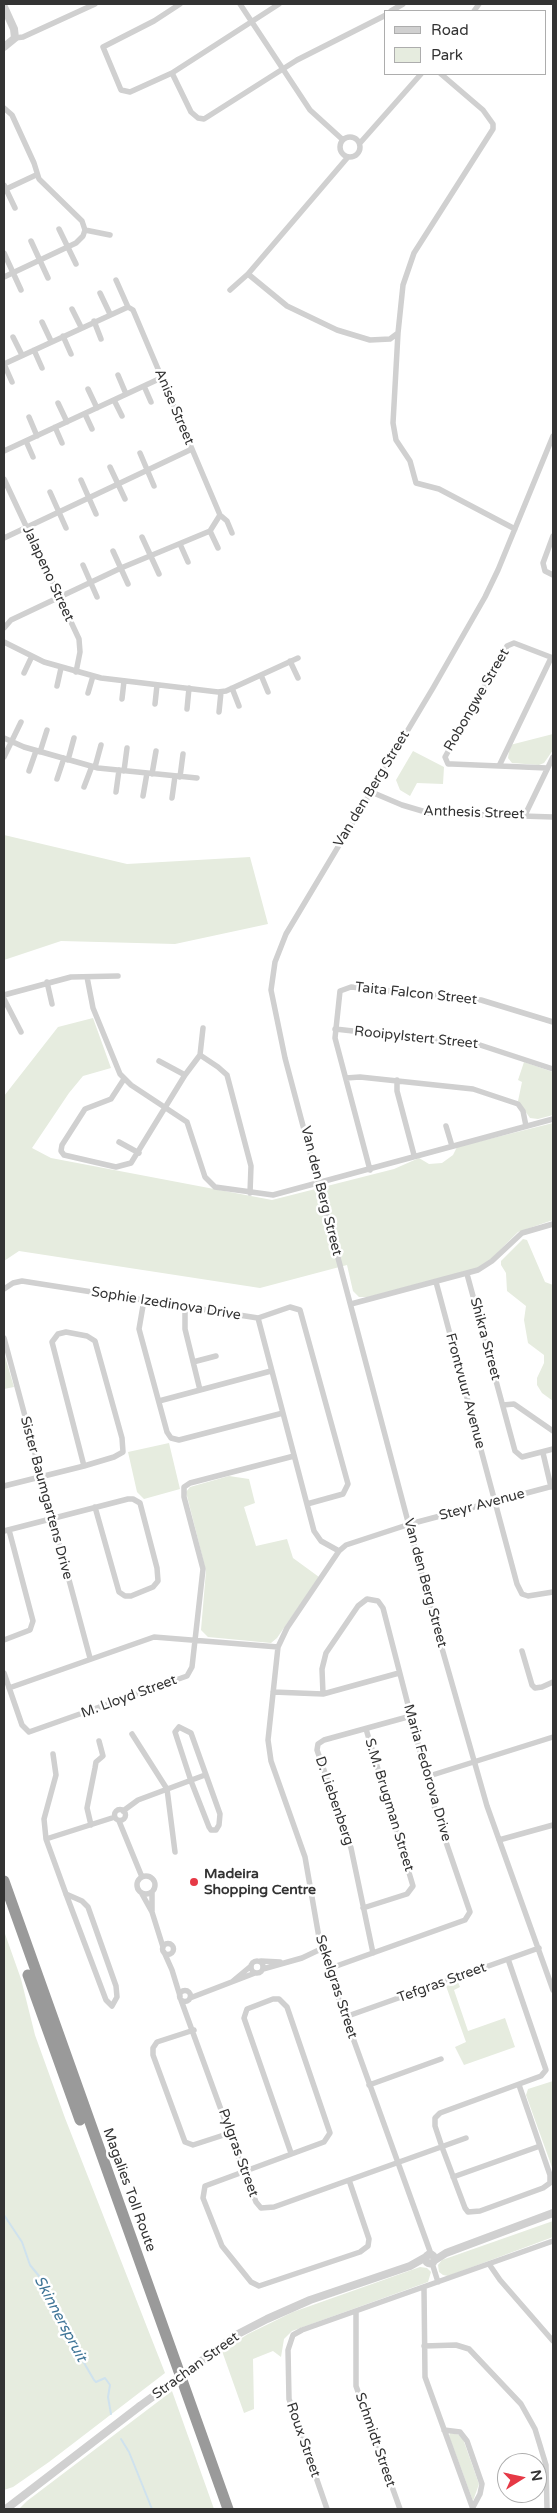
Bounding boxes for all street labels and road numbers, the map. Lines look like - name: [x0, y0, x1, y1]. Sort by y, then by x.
- street label: Anise Street: [151, 367, 197, 447]
- street label: Jalapeno Street: [19, 524, 77, 624]
- street label: Robongwe Street: [441, 646, 513, 754]
- street label: Van den Berg Street: [331, 728, 413, 850]
- street label: Anthesis Street: [423, 803, 525, 823]
- street label: Taita Falcon Street: [354, 979, 478, 1009]
- street label: Rooipylstert Street: [353, 1023, 479, 1053]
- street label: Van den Berg Street: [297, 1124, 345, 1258]
- street label: Sophie Izedinova Drive: [90, 1284, 242, 1324]
- street label: Shikra Street: [466, 1296, 504, 1382]
- street label: Frontvuur Avenue: [441, 1331, 489, 1451]
- street label: Sister Baumgartens Drive: [16, 1415, 76, 1581]
- street label: Steyr Avenue: [437, 1485, 527, 1525]
- street label: Van den Berg Street: [400, 1517, 450, 1649]
- street label: M. Lloyd Street: [79, 1672, 179, 1722]
- street label: Maria Fedorova Drive: [399, 1703, 455, 1843]
- street label: S.M. Brugman Street: [361, 1736, 417, 1874]
- street label: D. Liebenberg: [311, 1754, 357, 1848]
- street label: Sekelgras Street: [311, 1933, 361, 2041]
- street label: Tefgras Street: [395, 1959, 489, 2007]
- street label: Pylgras Street: [214, 2107, 262, 2199]
- street label: Magalies Toll Route: [99, 2126, 159, 2254]
- street label: Strachan Street: [149, 2329, 243, 2403]
- street label: Schmidt Street: [351, 2391, 399, 2489]
- street label: Roux Street: [282, 2400, 324, 2480]

